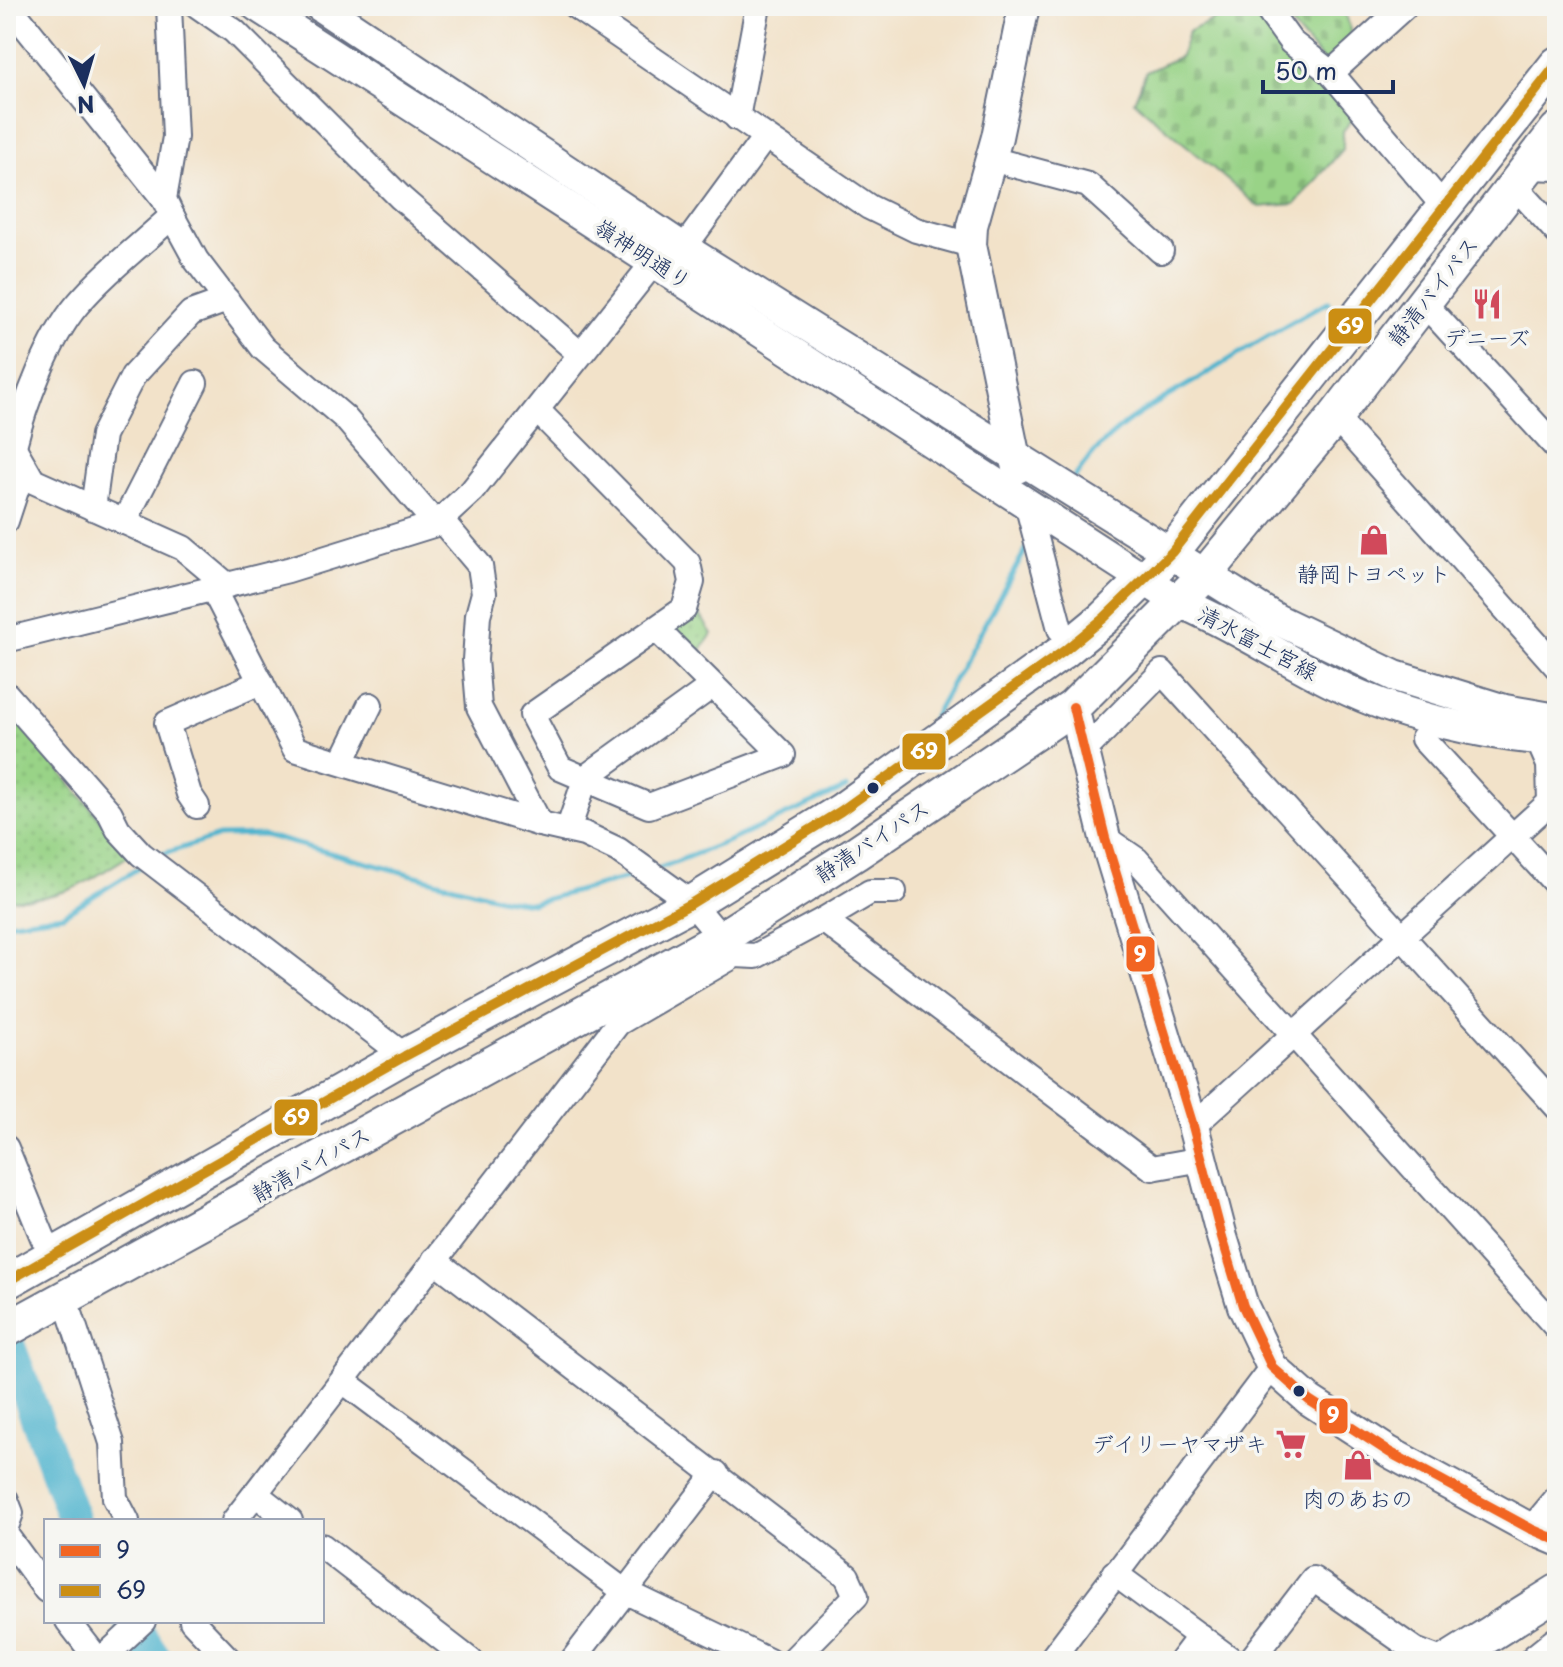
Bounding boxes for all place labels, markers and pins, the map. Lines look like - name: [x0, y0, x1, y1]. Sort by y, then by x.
- restaurant icon: デニーズ: [1470, 287, 1504, 321]
- place label: デニーズ: [1444, 320, 1530, 353]
- shop icon: 静岡トヨペット: [1357, 523, 1391, 557]
- place label: 静岡トヨペット: [1297, 556, 1451, 589]
- unlabelled marker: [865, 780, 881, 796]
- unlabelled marker: [1291, 1383, 1307, 1399]
- place label: デイリーヤマザキ: [1092, 1426, 1267, 1459]
- supermarket icon: デイリーヤマザキ: [1274, 1427, 1308, 1461]
- shop icon: 肉のあおの: [1341, 1448, 1375, 1482]
- place label: 肉のあおの: [1303, 1481, 1413, 1514]

